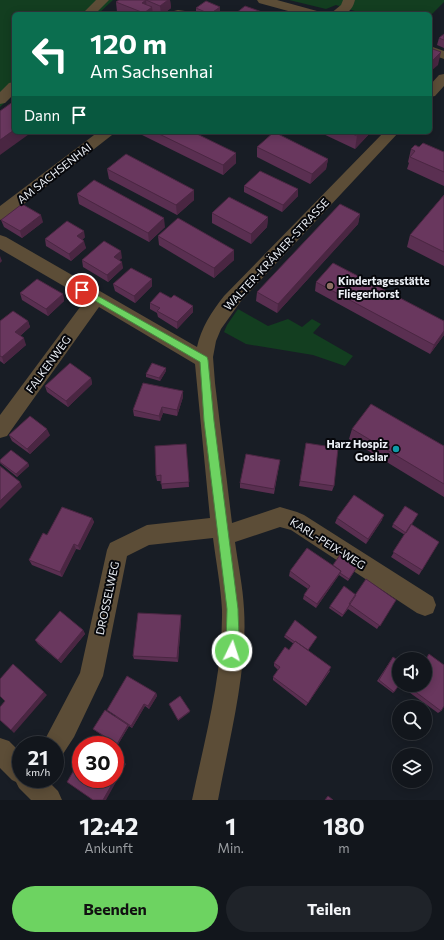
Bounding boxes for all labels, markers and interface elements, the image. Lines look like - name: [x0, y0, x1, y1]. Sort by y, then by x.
- text: 120 m: [90, 26, 167, 60]
- icon: left: [24, 28, 76, 80]
- text: Am Sachsenhai: [90, 60, 213, 82]
- icon: arrive: [68, 104, 90, 126]
- text: Dann: [24, 106, 60, 124]
- street label: AM SACHSENHAI: [15, 140, 93, 206]
- street label: WALTER-KRÄMER-STRASSE: [220, 195, 331, 313]
- pin: [65, 273, 99, 307]
- place label: Kindertagesstätte Fliegerhorst: [338, 274, 430, 300]
- icon: arrive: [71, 279, 93, 301]
- marker: Kindertagesstätte Fliegerhorst: [325, 281, 335, 291]
- street label: FALKENWEG: [23, 333, 73, 395]
- place label: Harz Hospiz Goslar: [327, 437, 388, 463]
- marker: Harz Hospiz Goslar: [391, 444, 401, 454]
- street label: KARL-PEIX-WEG: [288, 515, 368, 571]
- street label: DROSSELWEG: [93, 560, 121, 636]
- position arrow: [211, 630, 253, 672]
- map controls: [392, 652, 432, 788]
- button: sound: [392, 652, 432, 692]
- button: search: [392, 700, 432, 740]
- speed limit sign: 30: [72, 736, 124, 788]
- text: 21: [28, 745, 48, 769]
- button: layers: [392, 748, 432, 788]
- text: km/h: [26, 766, 50, 778]
- text: 12:42: [79, 811, 138, 840]
- text: 1: [225, 811, 236, 840]
- text: 180: [323, 811, 365, 840]
- text: Ankunft: [84, 840, 133, 856]
- text: Min.: [218, 840, 244, 856]
- text: m: [338, 840, 350, 856]
- button: Beenden: [12, 886, 218, 932]
- button: Teilen: [226, 886, 432, 932]

